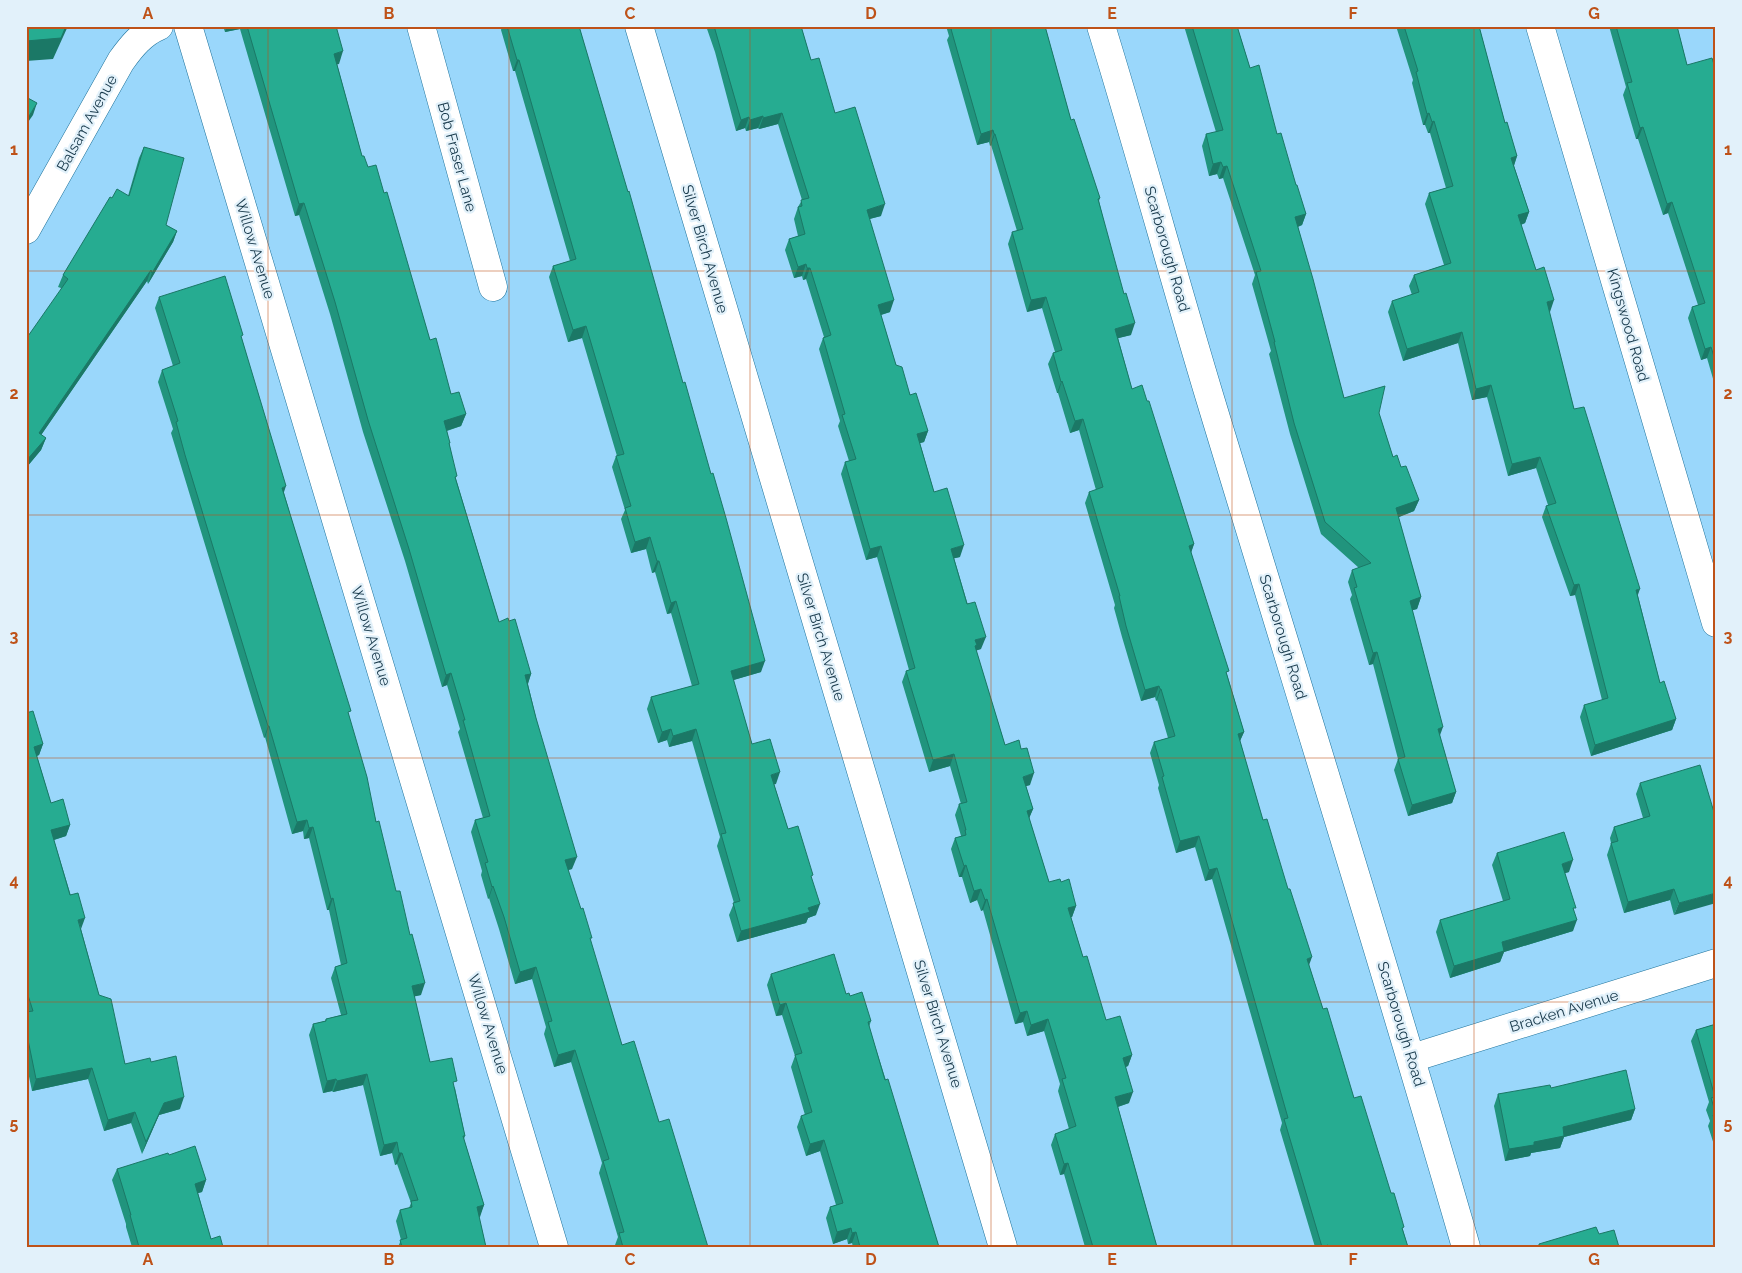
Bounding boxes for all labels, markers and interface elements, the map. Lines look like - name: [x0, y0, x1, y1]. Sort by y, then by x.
- text: A: [143, 4, 154, 23]
- text: B: [384, 4, 395, 23]
- text: C: [625, 4, 636, 23]
- text: D: [865, 4, 877, 23]
- text: E: [1107, 4, 1117, 23]
- text: F: [1348, 4, 1358, 23]
- text: G: [1588, 4, 1600, 23]
- street label: Balsam Avenue: [53, 71, 121, 174]
- street label: Bob Fraser Lane: [434, 100, 480, 214]
- text: 1: [10, 140, 18, 159]
- text: 1: [1724, 140, 1732, 159]
- street label: Silver Birch Avenue: [678, 183, 732, 315]
- street label: Scarborough Road: [1140, 184, 1194, 314]
- street label: Willow Avenue: [231, 197, 279, 301]
- street label: Kingswood Road: [1603, 266, 1653, 384]
- text: 2: [9, 384, 19, 403]
- text: 2: [1723, 384, 1733, 403]
- street label: Silver Birch Avenue: [793, 571, 849, 703]
- street label: Scarborough Road: [1255, 572, 1311, 702]
- street label: Willow Avenue: [347, 584, 395, 688]
- text: 3: [10, 627, 19, 646]
- text: 3: [1724, 627, 1733, 646]
- text: 4: [9, 871, 19, 890]
- text: 4: [1723, 871, 1733, 890]
- street label: Silver Birch Avenue: [910, 958, 966, 1090]
- street label: Scarborough Road: [1373, 959, 1429, 1089]
- street label: Willow Avenue: [464, 972, 512, 1076]
- street label: Bracken Avenue: [1507, 986, 1621, 1036]
- text: 5: [10, 1114, 19, 1133]
- text: 5: [1724, 1114, 1733, 1133]
- text: A: [143, 1250, 154, 1269]
- text: B: [384, 1250, 395, 1269]
- text: C: [625, 1250, 636, 1269]
- text: D: [865, 1250, 877, 1269]
- text: E: [1107, 1250, 1117, 1269]
- text: F: [1348, 1250, 1358, 1269]
- text: G: [1588, 1250, 1600, 1269]

